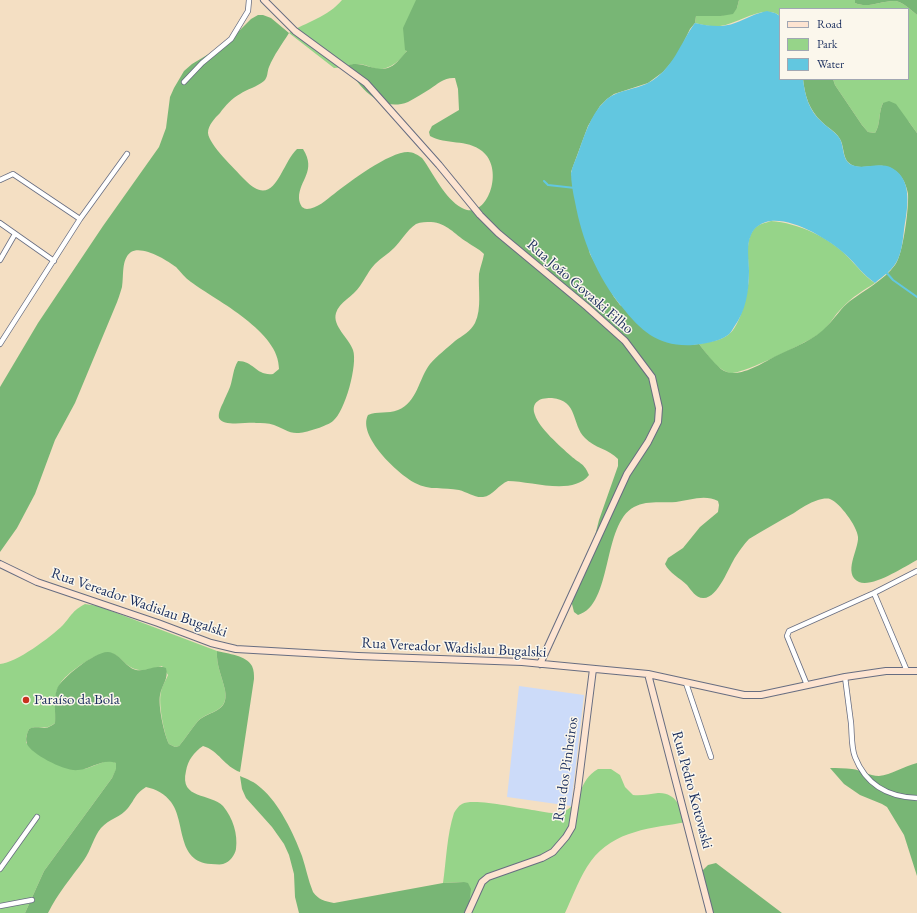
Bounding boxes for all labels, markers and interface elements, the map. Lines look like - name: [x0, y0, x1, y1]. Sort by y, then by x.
- legend: [779, 8, 909, 80]
- text: Road: [817, 16, 842, 32]
- text: Park: [817, 36, 837, 52]
- text: Water: [817, 56, 844, 72]
- street label: Rua João Govaski Filho: [523, 236, 637, 338]
- street label: Rua Vereador Wadislau Bugalski: [49, 564, 229, 642]
- street label: Rua Vereador Wadislau Bugalski: [361, 634, 547, 662]
- place label: Paraíso da Bola: [34, 691, 120, 709]
- marker: Paraíso da Bola: [21, 695, 31, 705]
- street label: Rua dos Pinheiros: [550, 716, 582, 822]
- street label: Rua Pedro Kotovaski: [668, 729, 716, 851]

